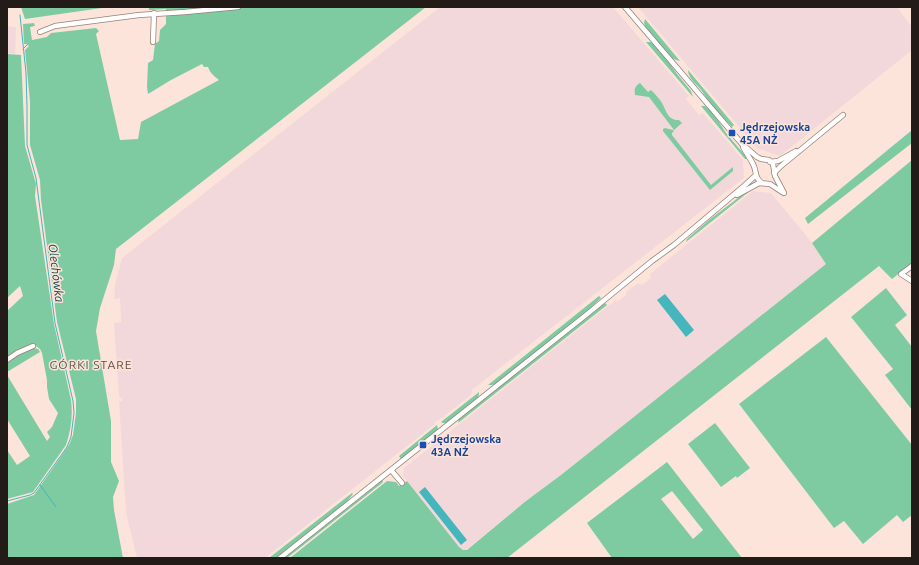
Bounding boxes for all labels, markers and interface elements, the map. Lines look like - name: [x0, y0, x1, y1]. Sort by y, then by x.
- place label: Jędrzejowska 45A NŻ: [740, 121, 810, 146]
- marker: Jędrzejowska 45A NŻ: [727, 128, 737, 138]
- water label: Olechówka: [46, 243, 67, 303]
- district label: GÓRKI STARE: [49, 358, 133, 371]
- place label: Jędrzejowska 43A NŻ: [431, 433, 501, 458]
- marker: Jędrzejowska 43A NŻ: [418, 440, 428, 450]

